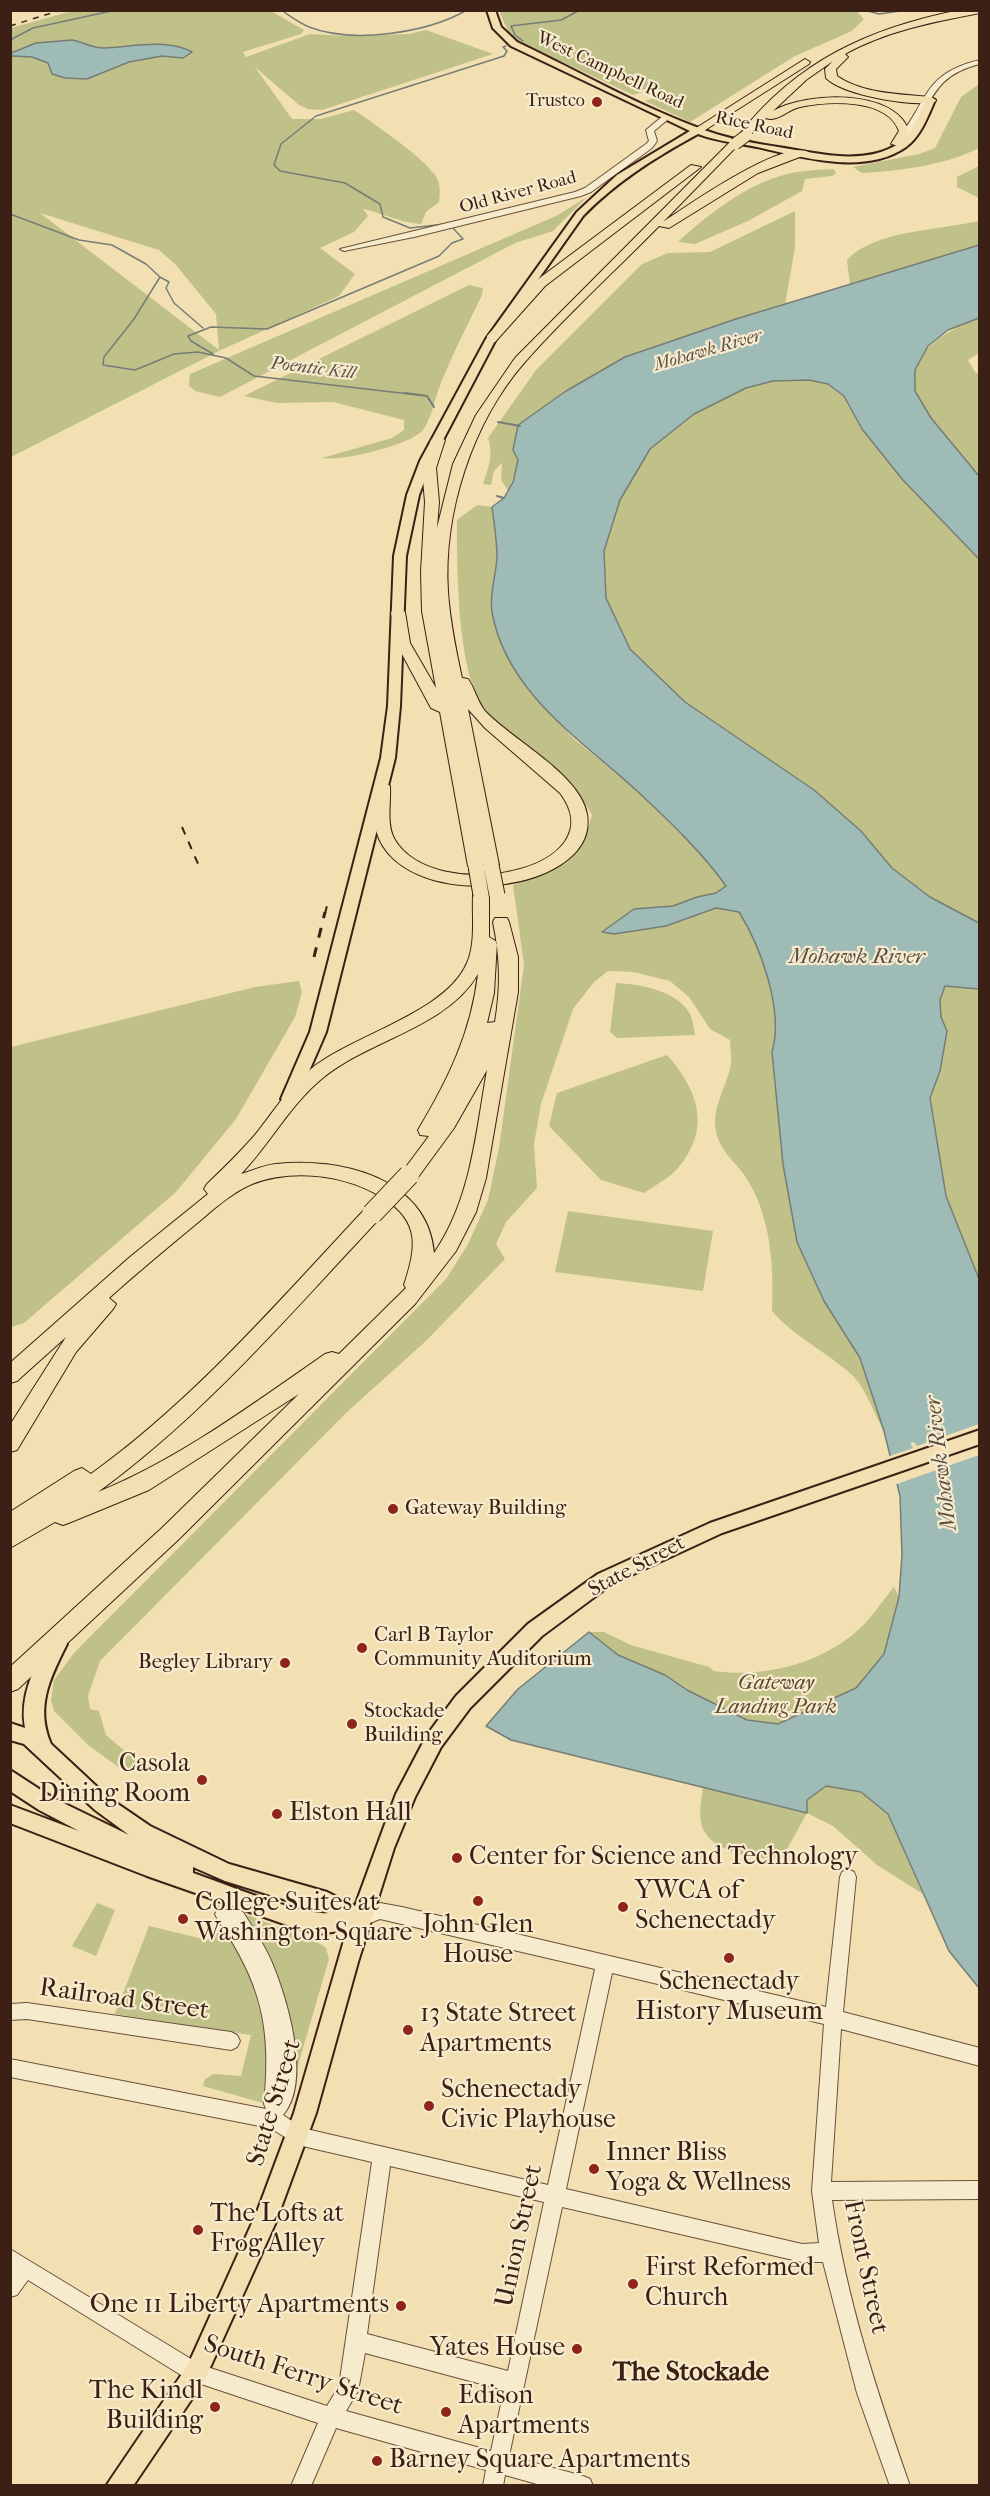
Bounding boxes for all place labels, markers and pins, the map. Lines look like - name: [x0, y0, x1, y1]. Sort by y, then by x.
- place label: Trustco: [526, 91, 585, 113]
- marker: Trustco: [590, 95, 604, 109]
- place label: Gateway Building: [405, 1496, 566, 1522]
- marker: Gateway Building: [386, 1502, 400, 1516]
- place label: Carl B Taylor Community Auditorium: [374, 1623, 592, 1673]
- marker: Carl B Taylor Community Auditorium: [355, 1641, 369, 1655]
- place label: Begley Library: [138, 1650, 273, 1676]
- marker: Begley Library: [278, 1656, 292, 1670]
- place label: Stockade Building: [364, 1699, 444, 1749]
- marker: Stockade Building: [345, 1717, 359, 1731]
- place label: Casola Dining Room: [39, 1749, 190, 1810]
- marker: Casola Dining Room: [195, 1773, 209, 1787]
- place label: Elston Hall: [289, 1798, 412, 1830]
- marker: Elston Hall: [270, 1807, 284, 1821]
- place label: Center for Science and Technology: [469, 1842, 858, 1874]
- marker: Center for Science and Technology: [450, 1851, 464, 1865]
- place label: YWCA of Schenectady: [635, 1876, 775, 1937]
- place label: College Suites at Washington Square: [195, 1888, 412, 1949]
- marker: John Glen House: [471, 1894, 485, 1908]
- marker: YWCA of Schenectady: [616, 1900, 630, 1914]
- place label: John Glen House: [423, 1910, 533, 1972]
- marker: College Suites at Washington Square: [176, 1912, 190, 1926]
- marker: Schenectady History Museum: [722, 1951, 736, 1965]
- place label: Schenectady History Museum: [635, 1967, 823, 2028]
- place label: 13 State Street Apartments: [420, 1999, 577, 2060]
- marker: 13 State Street Apartments: [401, 2023, 415, 2037]
- place label: Schenectady Civic Playhouse: [441, 2075, 616, 2136]
- marker: Schenectady Civic Playhouse: [422, 2099, 436, 2113]
- place label: Inner Bliss Yoga & Wellness: [606, 2138, 791, 2200]
- marker: Inner Bliss Yoga & Wellness: [587, 2162, 601, 2176]
- place label: The Lofts at Frog Alley: [210, 2199, 344, 2260]
- marker: The Lofts at Frog Alley: [191, 2223, 205, 2237]
- place label: First Reformed Church: [645, 2253, 814, 2314]
- marker: First Reformed Church: [626, 2277, 640, 2291]
- place label: One 11 Liberty Apartments: [90, 2290, 389, 2322]
- marker: One 11 Liberty Apartments: [394, 2299, 408, 2313]
- place label: Yates House: [430, 2333, 565, 2365]
- marker: Yates House: [570, 2342, 584, 2356]
- place label: The Kindl Building: [89, 2376, 203, 2438]
- place label: Edison Apartments: [458, 2381, 590, 2442]
- marker: The Kindl Building: [208, 2400, 222, 2414]
- marker: Edison Apartments: [439, 2405, 453, 2419]
- place label: Barney Square Apartments: [389, 2445, 690, 2477]
- marker: Barney Square Apartments: [370, 2454, 384, 2468]

